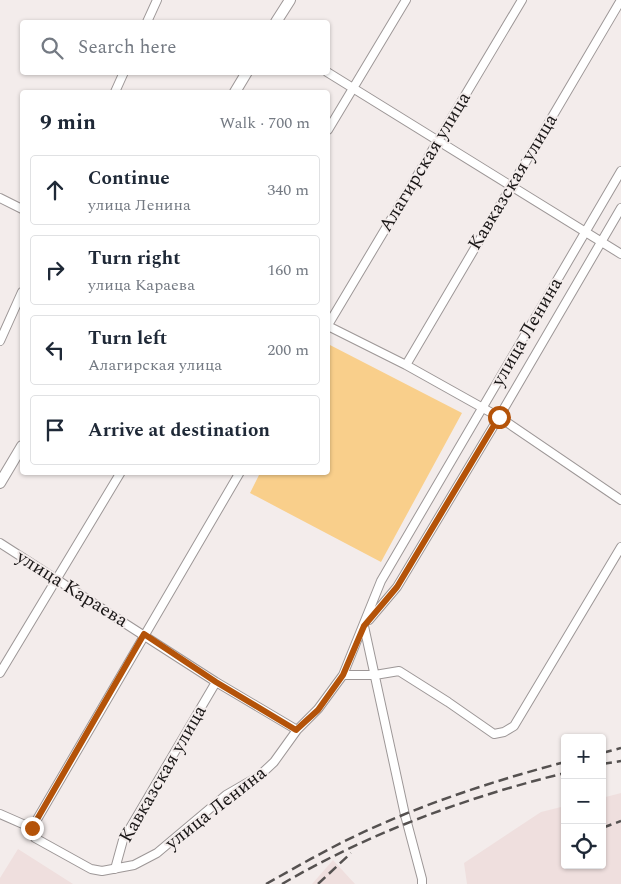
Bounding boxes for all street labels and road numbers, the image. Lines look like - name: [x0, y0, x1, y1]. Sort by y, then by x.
- street label: Алагирская улица: [372, 86, 479, 238]
- street label: Кавказская улица: [461, 108, 566, 256]
- street label: улица Ленина: [483, 271, 570, 393]
- street label: улица Караева: [10, 542, 134, 635]
- street label: Кавказская улица: [112, 699, 215, 848]
- street label: улица Ленина: [158, 759, 274, 858]

